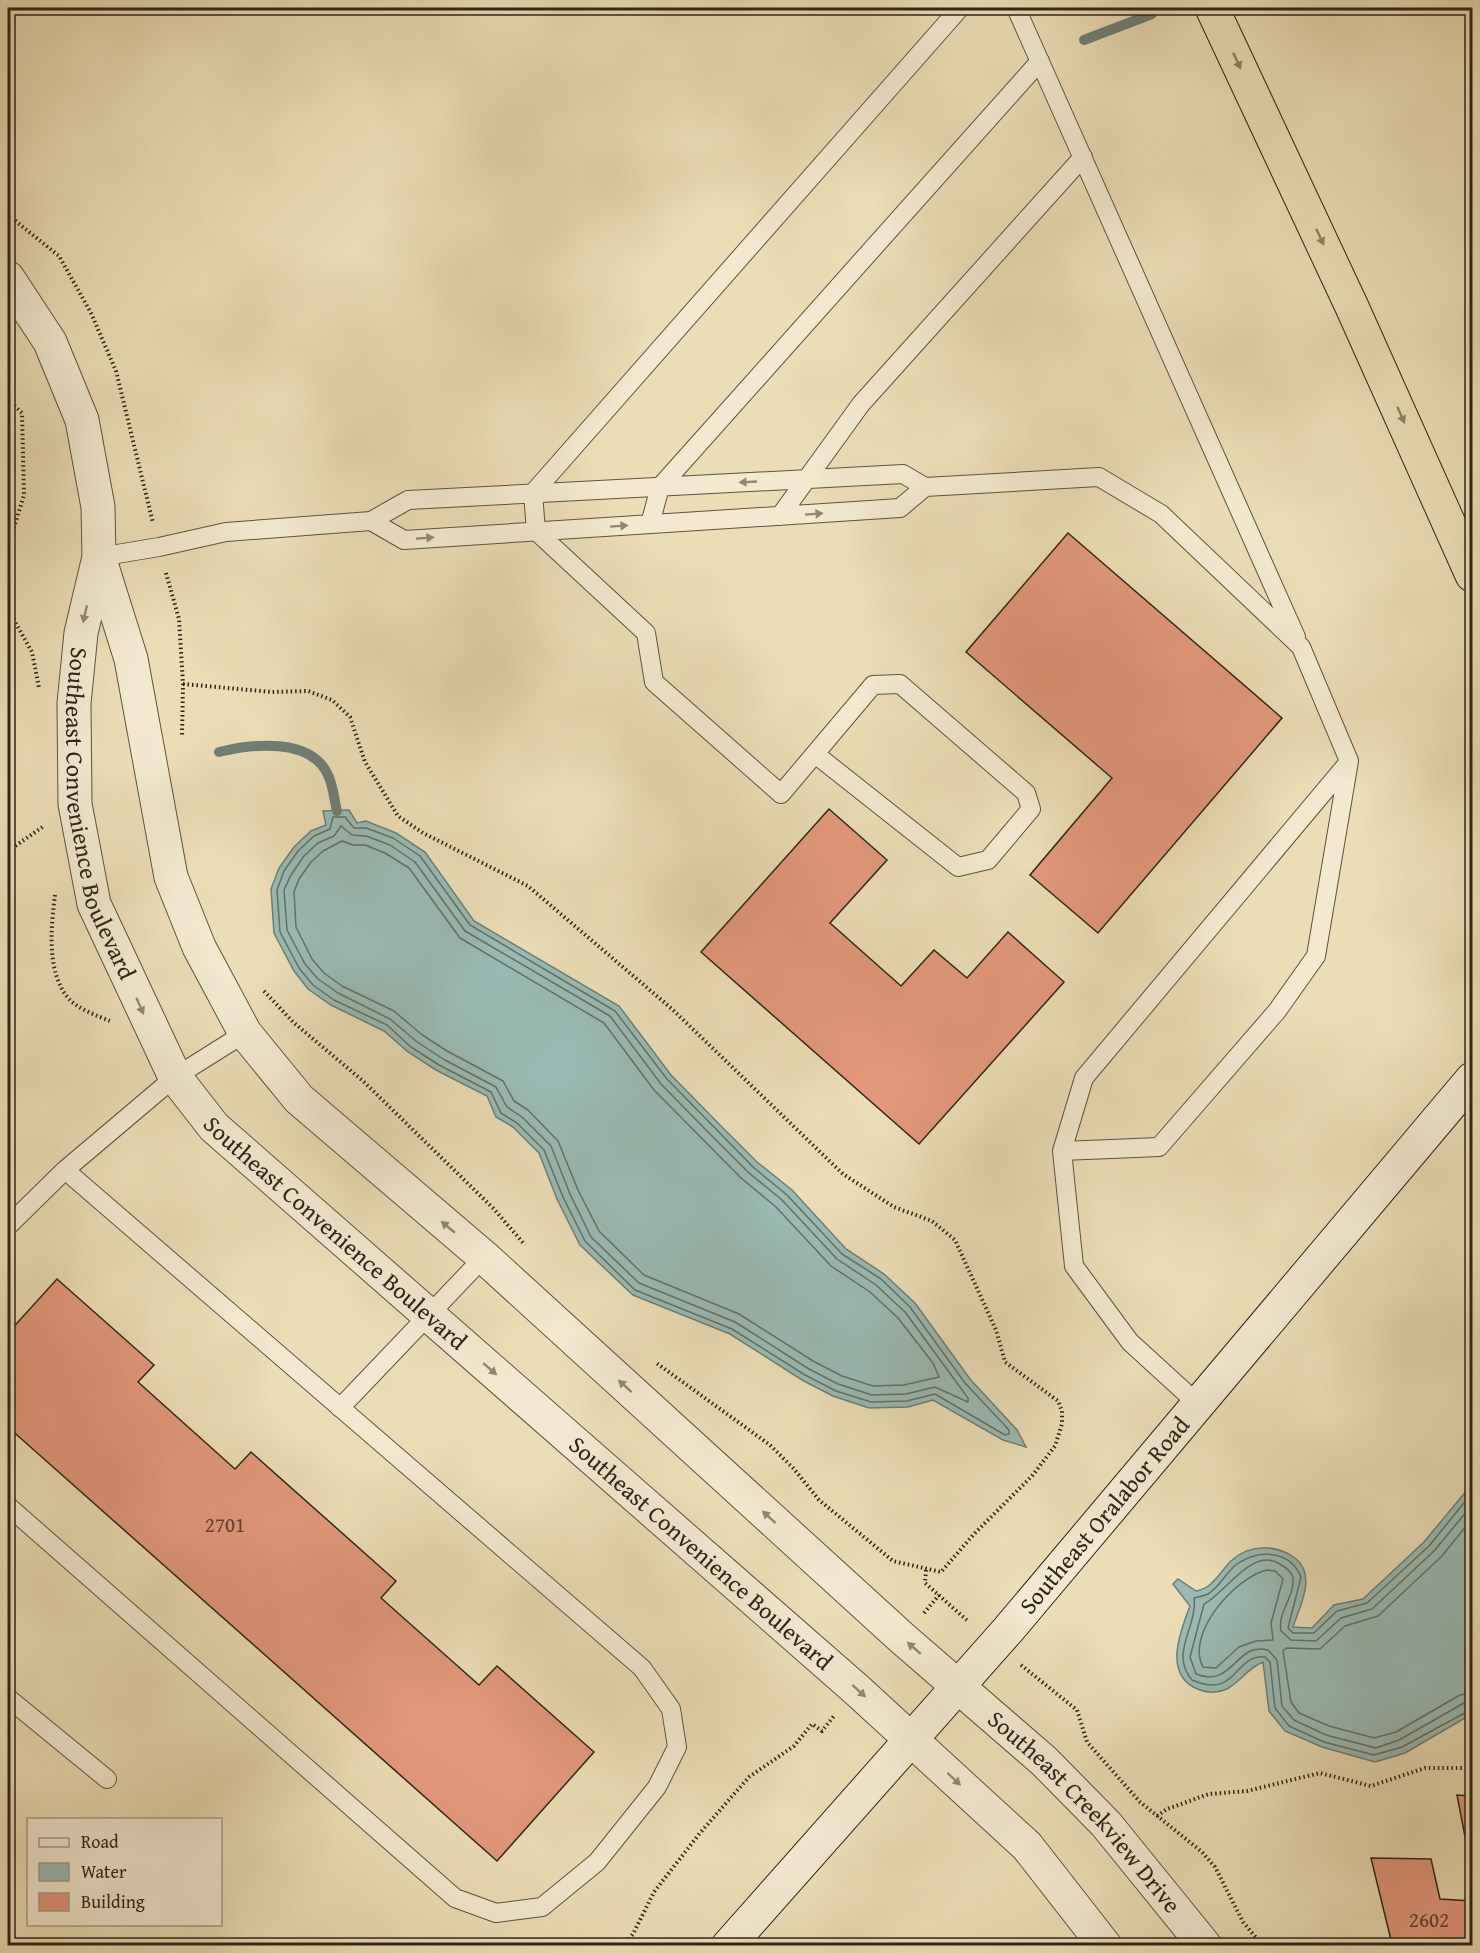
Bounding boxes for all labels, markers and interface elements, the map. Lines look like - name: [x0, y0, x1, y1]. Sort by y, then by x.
- one-way arrow: [1232, 52, 1242, 70]
- one-way arrow: [1315, 229, 1324, 246]
- one-way arrow: [1396, 406, 1405, 423]
- one-way arrow: [738, 478, 757, 487]
- one-way arrow: [805, 509, 824, 518]
- one-way arrow: [610, 521, 629, 531]
- one-way arrow: [415, 534, 434, 543]
- one-way arrow: [80, 604, 90, 623]
- street label: Southeast Convenience Boulevard: [57, 645, 145, 985]
- one-way arrow: [136, 997, 145, 1014]
- street label: Southeast Convenience Boulevard: [195, 1109, 475, 1358]
- one-way arrow: [441, 1221, 456, 1234]
- one-way arrow: [482, 1362, 497, 1375]
- one-way arrow: [618, 1380, 633, 1393]
- street label: Southeast Oralabor Road: [1011, 1409, 1198, 1621]
- street label: Southeast Convenience Boulevard: [561, 1427, 841, 1678]
- house number: 2701: [205, 1509, 245, 1540]
- one-way arrow: [762, 1511, 777, 1524]
- one-way arrow: [906, 1641, 921, 1655]
- one-way arrow: [851, 1684, 866, 1698]
- street label: Southeast Creekview Drive: [980, 1702, 1189, 1920]
- one-way arrow: [946, 1772, 961, 1785]
- legend: [27, 1818, 222, 1926]
- text: Road: [81, 1828, 119, 1855]
- text: Water: [81, 1858, 127, 1885]
- text: Building: [81, 1888, 145, 1915]
- house number: 2602: [1409, 1904, 1449, 1935]

